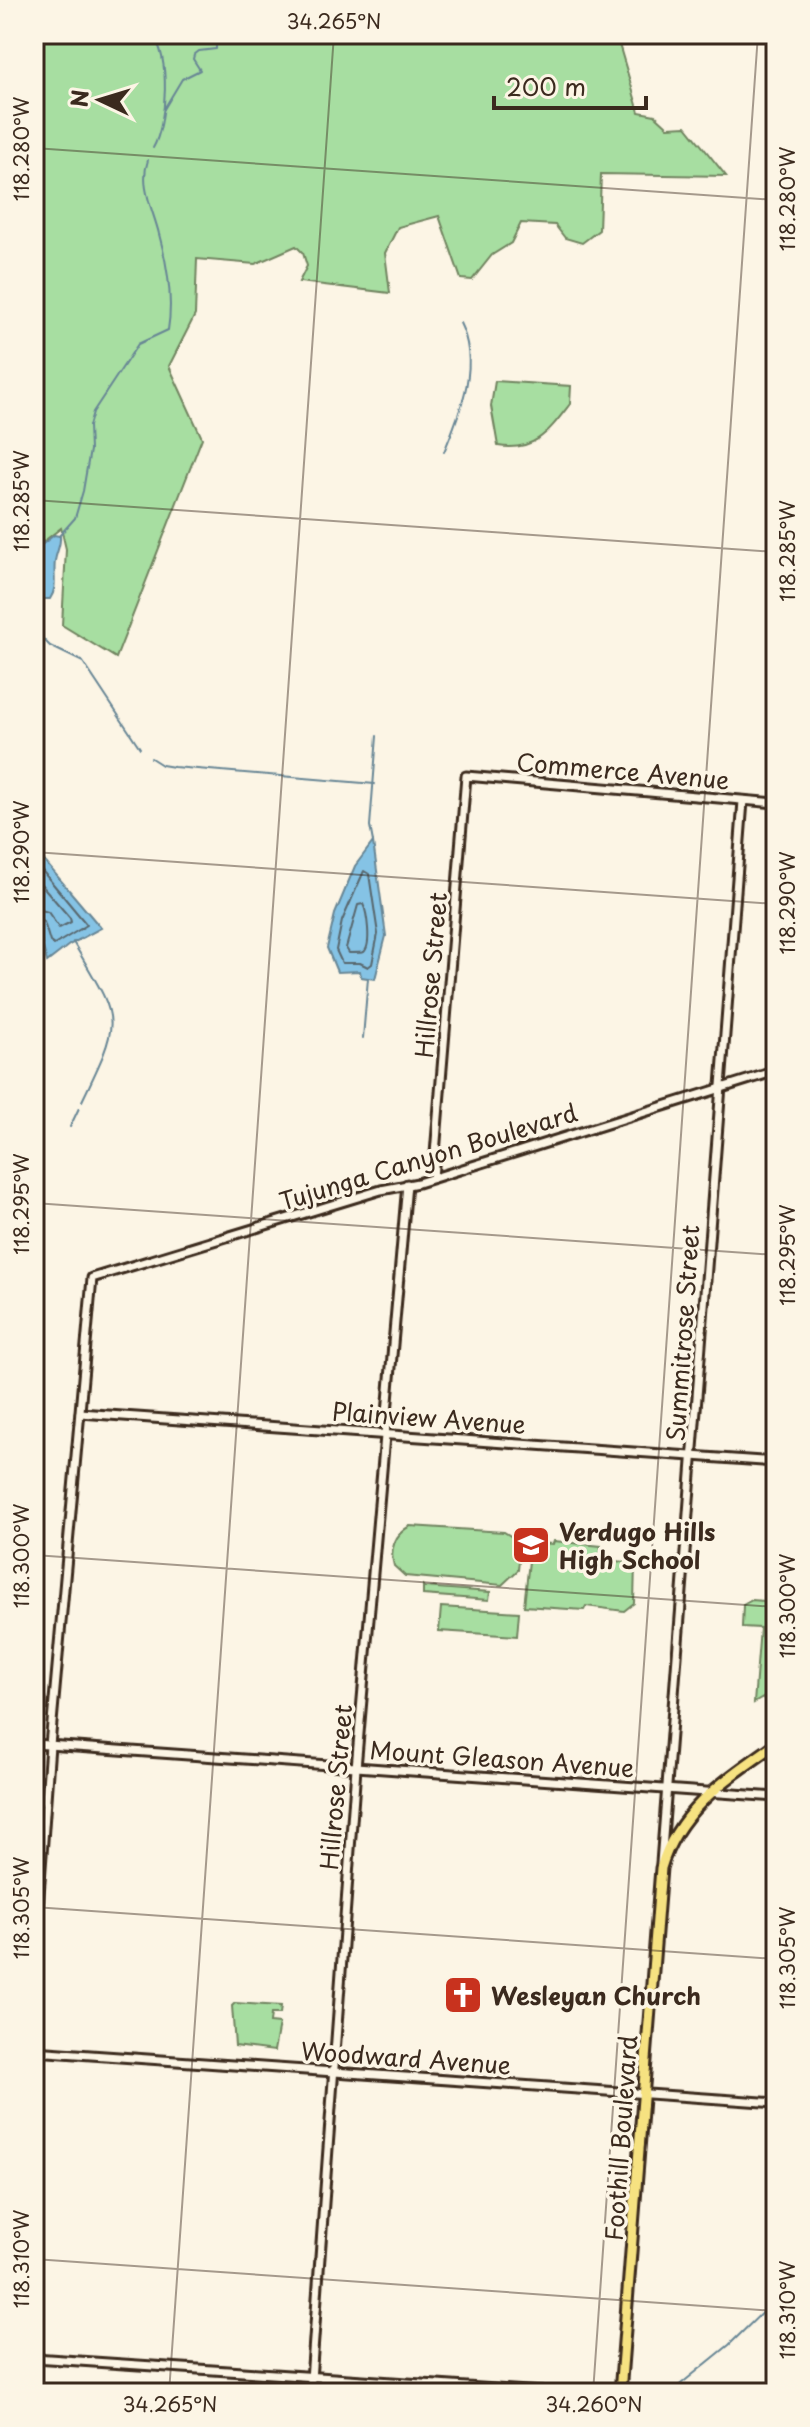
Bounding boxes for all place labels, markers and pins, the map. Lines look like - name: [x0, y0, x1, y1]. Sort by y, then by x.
- place label: Verdugo Hills High School: [559, 1513, 715, 1577]
- school or university icon: Verdugo Hills High School: [510, 1524, 552, 1566]
- church icon: Wesleyan Church: [442, 1974, 484, 2016]
- place label: Wesleyan Church: [491, 1977, 701, 2013]

